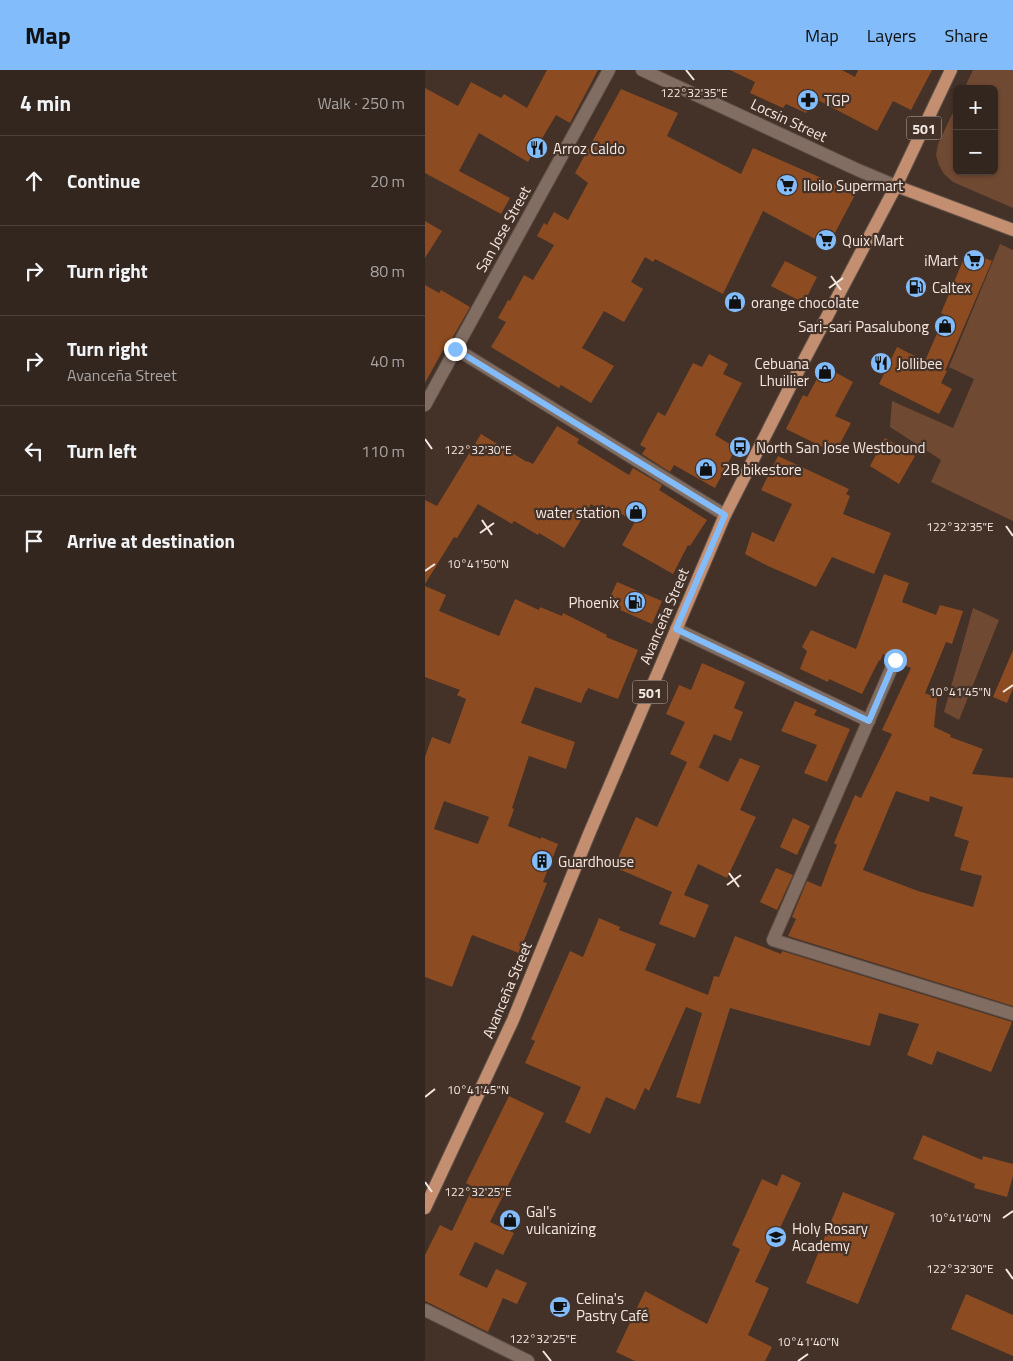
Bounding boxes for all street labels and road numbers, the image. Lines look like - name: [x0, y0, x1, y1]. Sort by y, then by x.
- street label: Locsin Street: [747, 92, 832, 148]
- road number: 501: [907, 116, 941, 140]
- street label: San Jose Street: [470, 181, 537, 276]
- street label: Avanceña Street: [633, 563, 695, 668]
- road number: 501: [633, 680, 667, 704]
- street label: Avanceña Street: [476, 937, 538, 1042]

